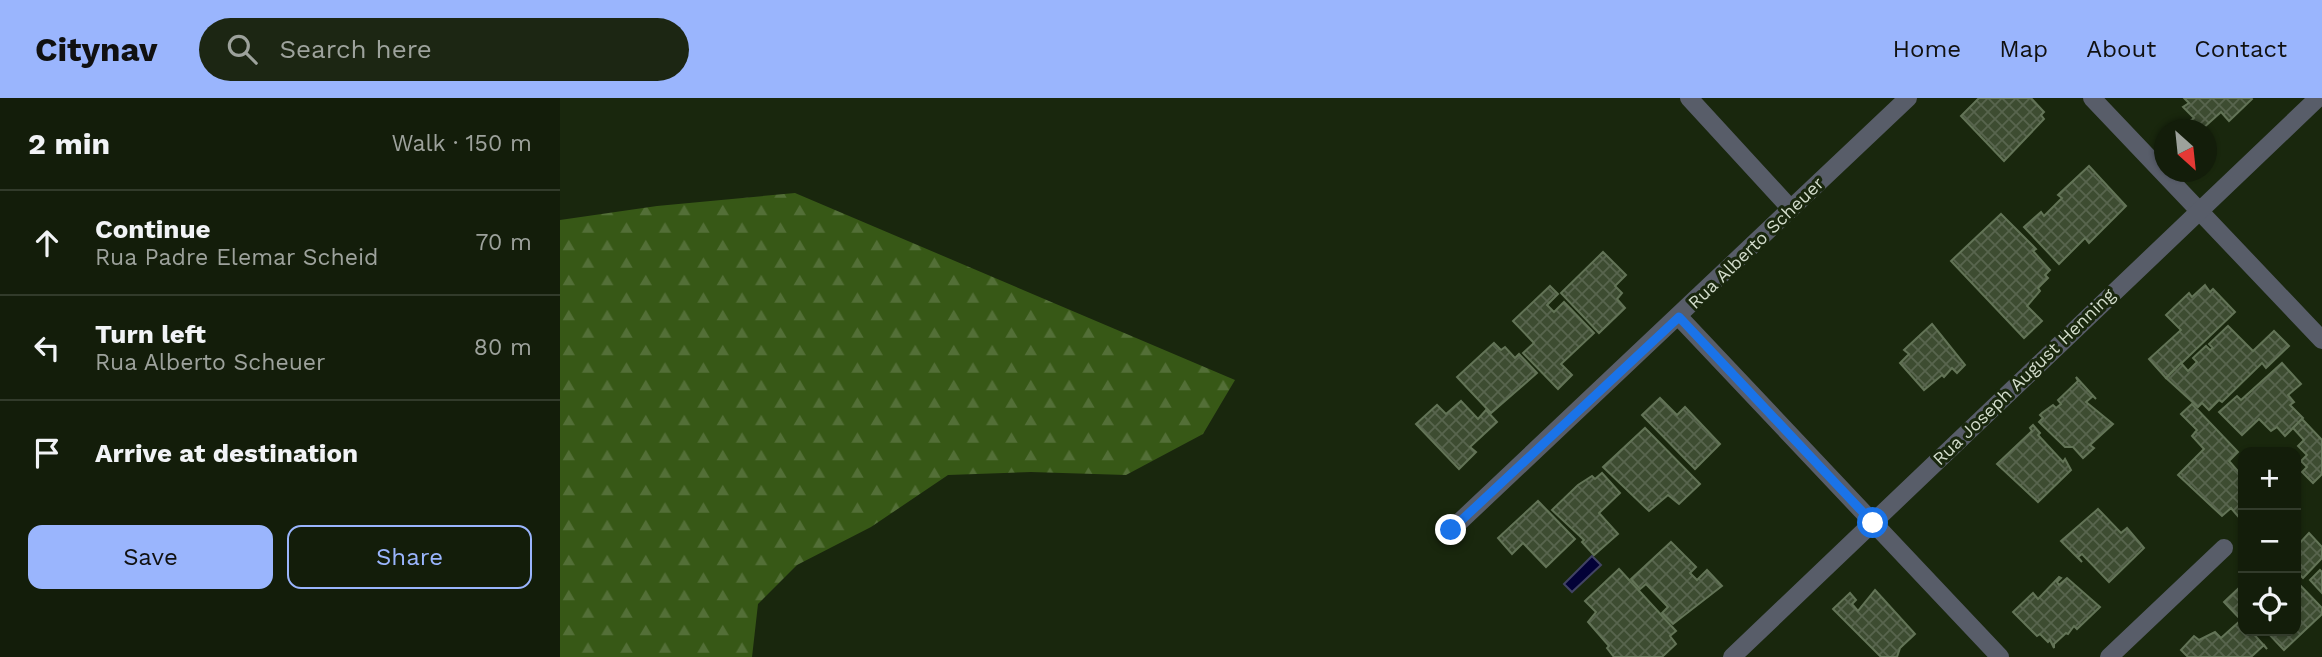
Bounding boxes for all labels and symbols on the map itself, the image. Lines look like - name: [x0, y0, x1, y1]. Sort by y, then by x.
- north arrow: [2154, 119, 2217, 182]
- street label: Rua Alberto Scheuer: [1683, 172, 1828, 313]
- street label: Rua Joseph August Henning: [1928, 284, 2119, 469]
- route start: [1857, 507, 1888, 538]
- route end: [1435, 514, 1466, 545]

